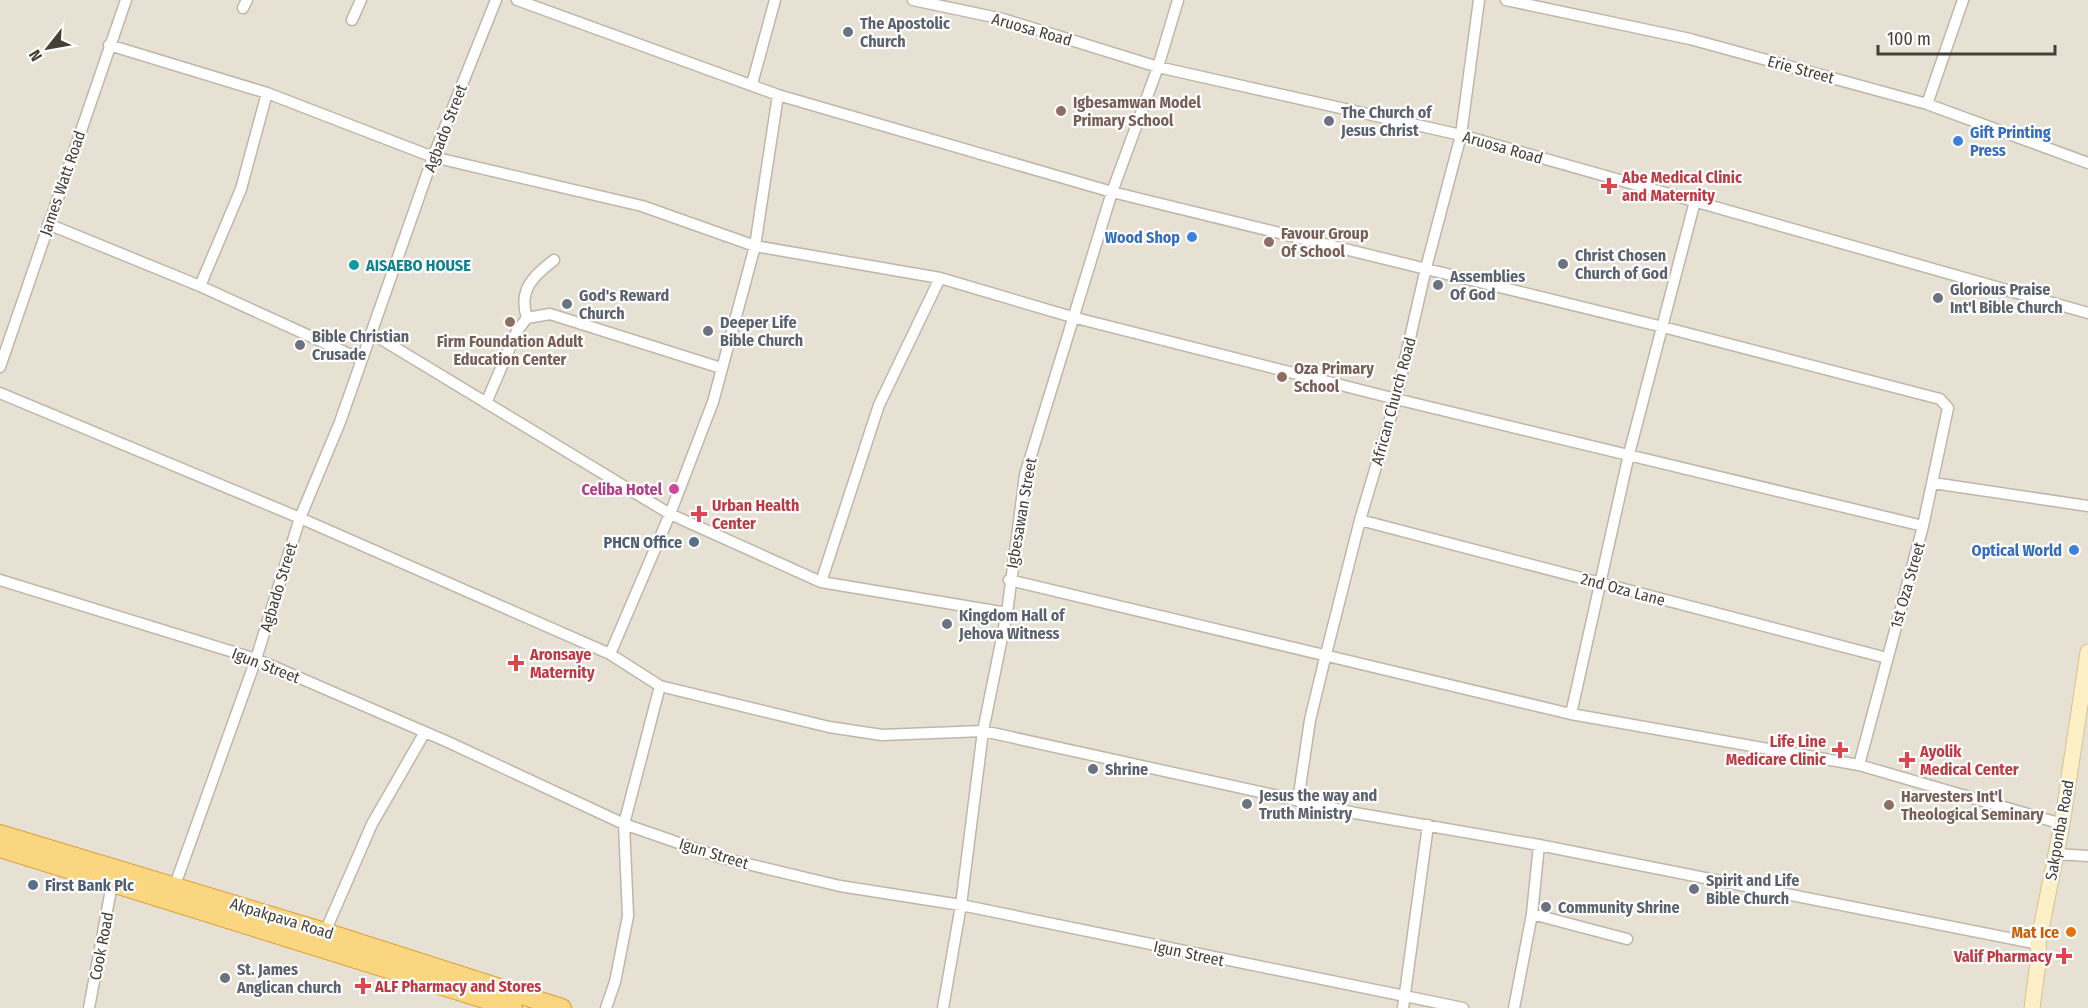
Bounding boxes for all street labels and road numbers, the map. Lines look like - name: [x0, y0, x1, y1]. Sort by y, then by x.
- street label: Aruosa Road: [990, 9, 1074, 50]
- street label: Erie Street: [1766, 52, 1837, 88]
- street label: Agbado Street: [420, 81, 471, 175]
- street label: Aruosa Road: [1461, 127, 1545, 168]
- street label: James Watt Road: [36, 128, 89, 238]
- street label: African Church Road: [1367, 335, 1420, 467]
- street label: Igbesawan Street: [1002, 455, 1041, 570]
- street label: 1st Oza Street: [1886, 539, 1929, 631]
- street label: Agbado Street: [256, 540, 301, 634]
- street label: 2nd Oza Lane: [1579, 569, 1667, 610]
- street label: Igun Street: [229, 644, 303, 687]
- street label: Sakponba Road: [2041, 778, 2078, 882]
- street label: Igun Street: [677, 834, 752, 873]
- street label: Akpakpava Road: [228, 894, 336, 943]
- street label: Cook Road: [86, 910, 117, 982]
- street label: Igun Street: [1152, 937, 1227, 970]

